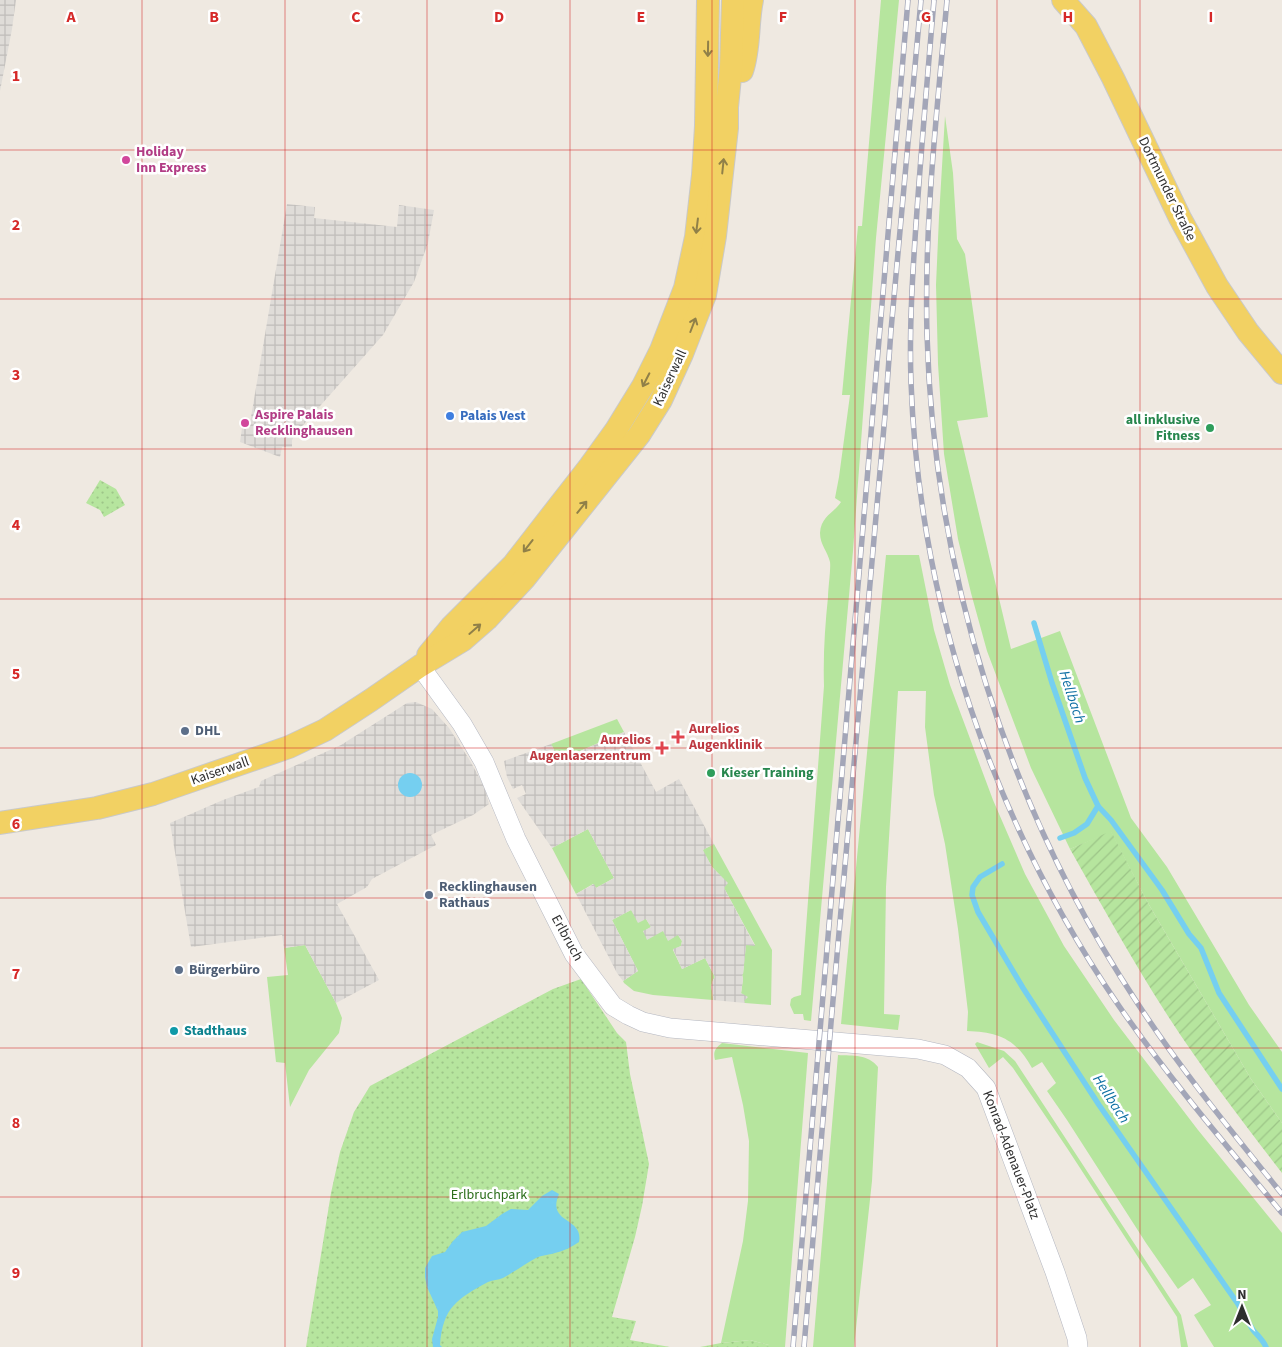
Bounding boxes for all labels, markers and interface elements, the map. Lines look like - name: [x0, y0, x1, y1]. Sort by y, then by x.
- text: A: [65, 6, 76, 28]
- text: B: [209, 6, 219, 28]
- text: C: [351, 6, 361, 28]
- text: D: [494, 6, 504, 28]
- text: E: [637, 6, 645, 28]
- text: F: [779, 6, 787, 28]
- text: G: [921, 6, 931, 28]
- text: H: [1063, 6, 1073, 28]
- text: I: [1209, 6, 1213, 28]
- one-way arrow: [703, 40, 713, 56]
- text: 1: [12, 65, 20, 87]
- street label: Dortmunder Straße: [1133, 134, 1201, 244]
- place label: Holiday Inn Express: [136, 142, 206, 178]
- marker: Holiday Inn Express: [120, 154, 132, 166]
- one-way arrow: [719, 159, 728, 175]
- text: 2: [12, 214, 20, 236]
- one-way arrow: [692, 218, 702, 234]
- one-way arrow: [689, 318, 698, 333]
- street label: Kaiserwall: [648, 346, 692, 410]
- text: 3: [12, 364, 20, 386]
- one-way arrow: [641, 372, 651, 387]
- place label: Aspire Palais Recklinghausen: [254, 405, 353, 441]
- place label: Palais Vest: [460, 406, 526, 426]
- marker: Palais Vest: [444, 410, 456, 422]
- place label: all inklusive Fitness: [1126, 410, 1200, 446]
- marker: Aspire Palais Recklinghausen: [239, 417, 251, 429]
- marker: all inklusive Fitness: [1204, 422, 1216, 434]
- one-way arrow: [576, 501, 587, 514]
- text: 4: [12, 514, 21, 536]
- one-way arrow: [522, 539, 533, 552]
- one-way arrow: [468, 624, 481, 635]
- text: 5: [12, 663, 20, 685]
- water label: Hellbach: [1054, 668, 1090, 726]
- place label: Aurelios Augenklinik: [688, 719, 763, 755]
- place label: DHL: [195, 721, 221, 741]
- marker: DHL: [179, 725, 191, 737]
- place label: Aurelios Augenlaserzentrum: [529, 730, 651, 766]
- marker: Aurelios Augenklinik: [671, 730, 685, 744]
- marker: Aurelios Augenlaserzentrum: [655, 741, 669, 755]
- street label: Kaiserwall: [188, 752, 252, 790]
- place label: Kieser Training: [721, 763, 814, 783]
- marker: Kieser Training: [705, 767, 717, 779]
- text: 6: [12, 813, 20, 835]
- place label: Recklinghausen Rathaus: [439, 877, 537, 913]
- marker: Recklinghausen Rathaus: [423, 889, 435, 901]
- street label: Erlbruch: [546, 911, 588, 965]
- place label: Bürgerbüro: [189, 960, 260, 980]
- text: 7: [12, 963, 20, 985]
- marker: Bürgerbüro: [173, 964, 185, 976]
- place label: Stadthaus: [184, 1021, 247, 1041]
- marker: Stadthaus: [168, 1025, 180, 1037]
- water label: Hellbach: [1087, 1070, 1135, 1128]
- street label: Konrad-Adenauer-Platz: [977, 1088, 1045, 1222]
- text: 8: [12, 1112, 20, 1134]
- park label: Erlbruchpark: [451, 1185, 527, 1205]
- text: 9: [12, 1262, 20, 1284]
- north arrow: [1217, 1282, 1267, 1332]
- text: N: [1237, 1285, 1247, 1305]

